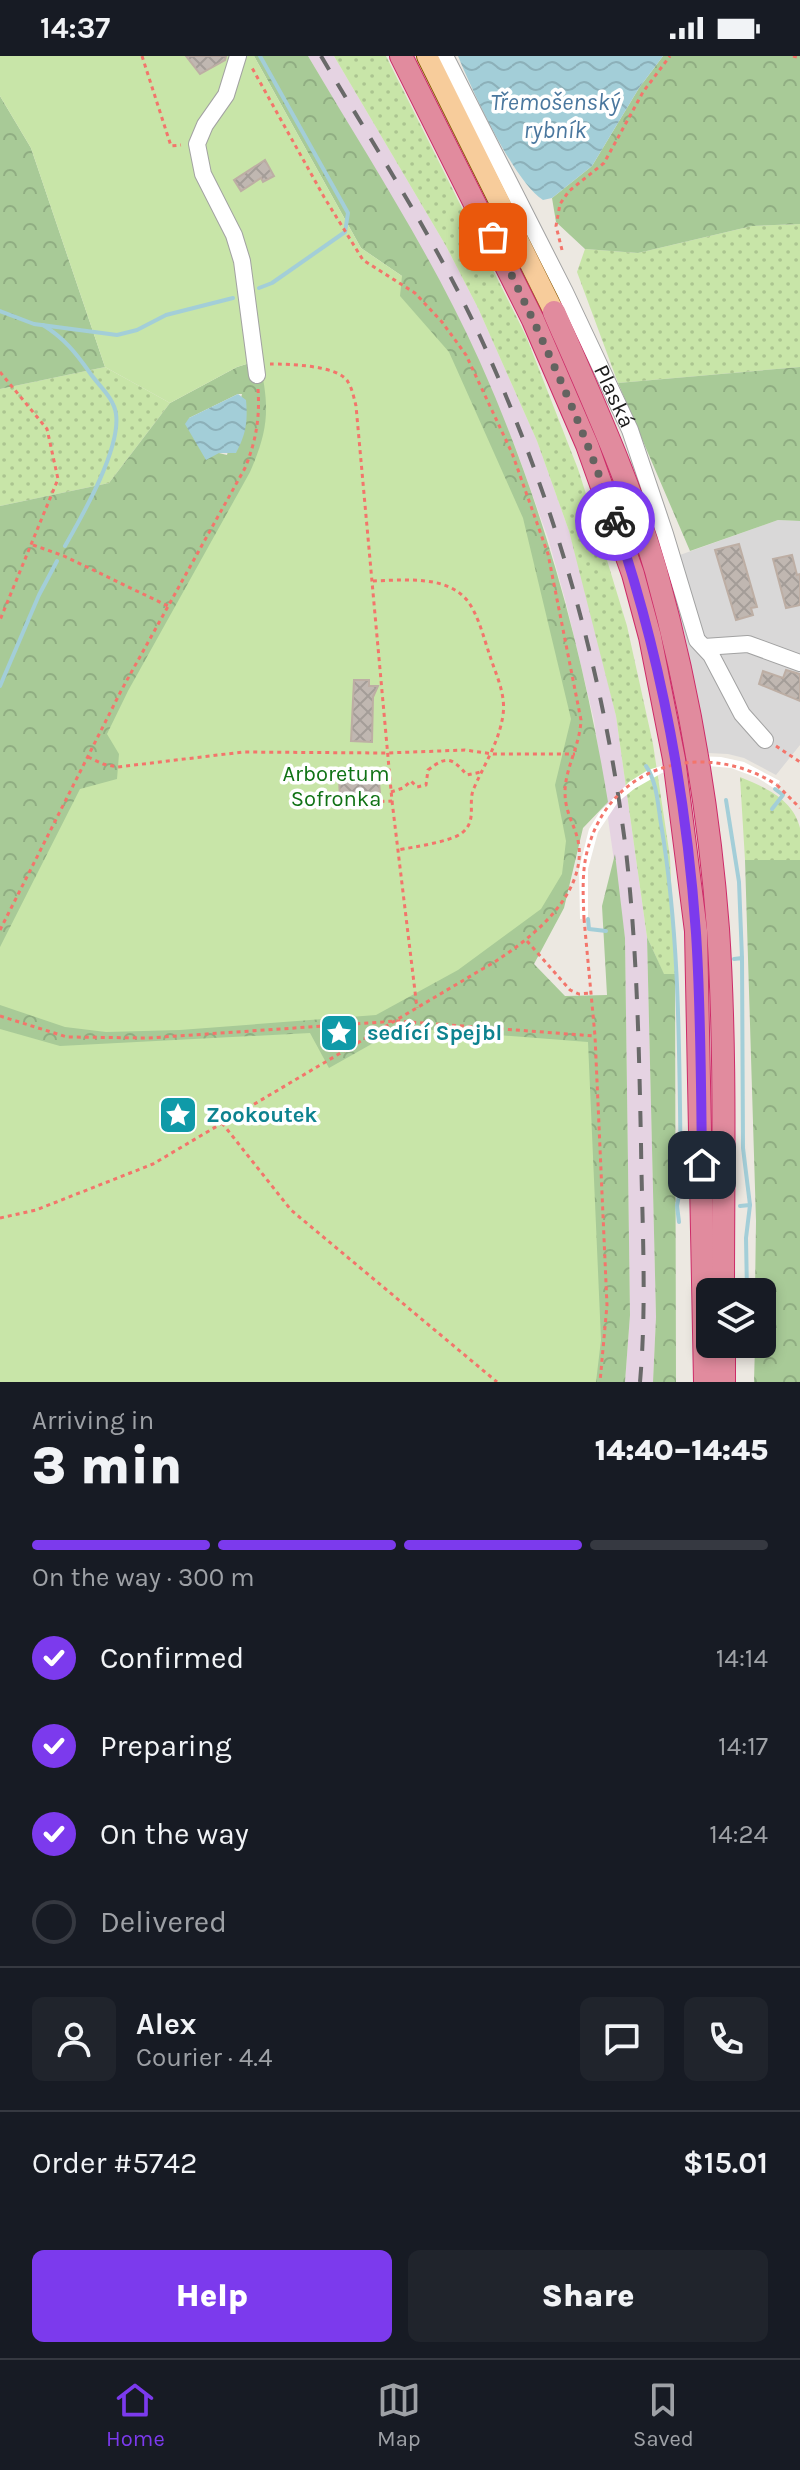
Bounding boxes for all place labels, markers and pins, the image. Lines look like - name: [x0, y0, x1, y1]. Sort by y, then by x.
- pin: [459, 203, 527, 271]
- place icon: sedící Spejbl: [318, 1012, 360, 1054]
- place label: sedící Spejbl: [367, 1020, 502, 1046]
- place icon: Zookoutek: [157, 1094, 199, 1136]
- place label: Zookoutek: [206, 1102, 317, 1128]
- pin: [668, 1131, 736, 1199]

